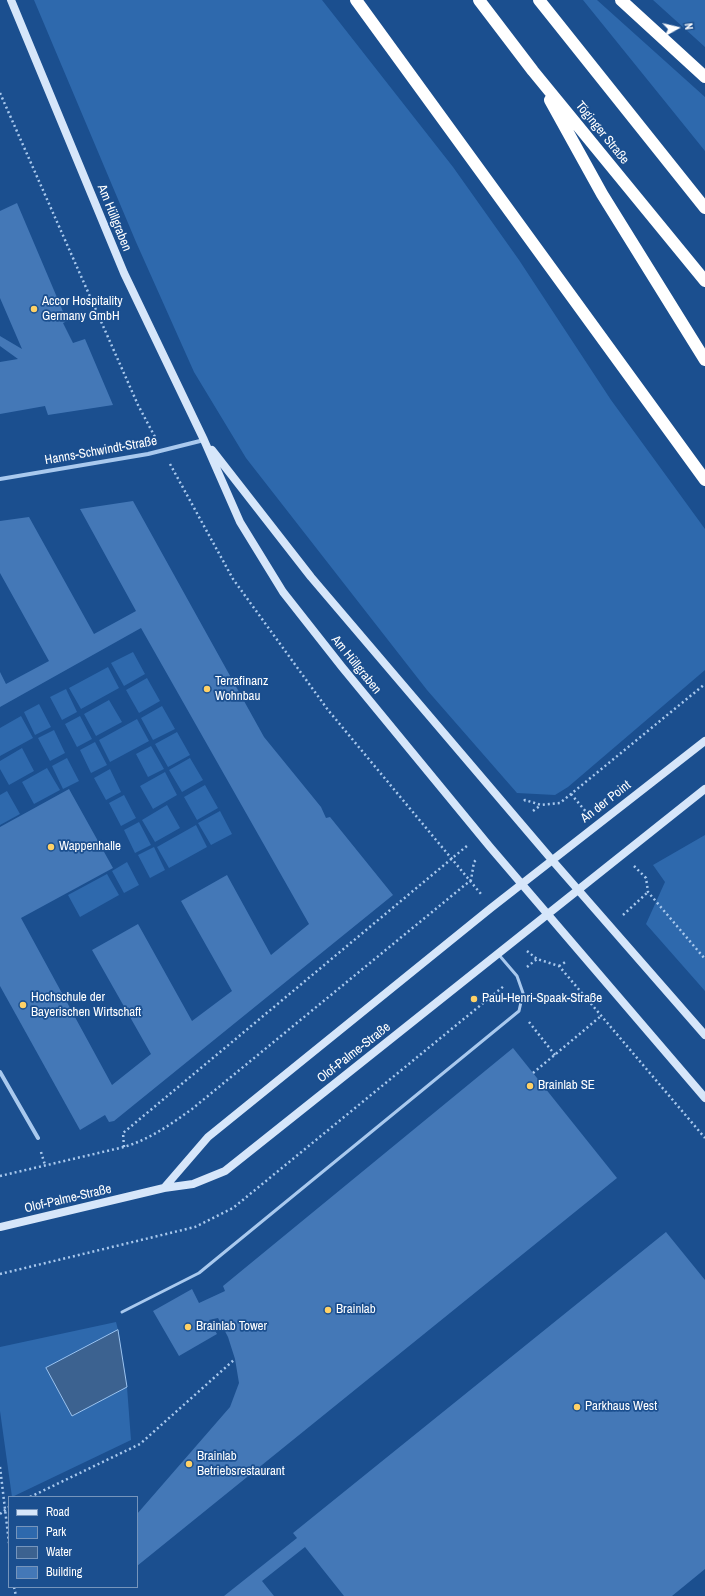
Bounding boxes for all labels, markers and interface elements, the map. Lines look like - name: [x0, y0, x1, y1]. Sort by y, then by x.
- north arrow: [657, 8, 697, 48]
- text: N: [681, 22, 696, 31]
- street label: Töginger Straße: [572, 98, 632, 168]
- street label: Am Hüllgraben: [94, 182, 134, 254]
- place label: Accor Hospitality Germany GmbH: [42, 294, 123, 325]
- marker: Accor Hospitality Germany GmbH: [29, 304, 39, 314]
- street label: Hanns-Schwindt-Straße: [44, 433, 158, 469]
- street label: Am Hüllgraben: [328, 633, 384, 697]
- place label: Terrafinanz Wohnbau: [215, 674, 268, 705]
- marker: Terrafinanz Wohnbau: [202, 684, 212, 694]
- street label: An der Point: [578, 778, 634, 826]
- place label: Wappenhalle: [59, 839, 121, 855]
- marker: Wappenhalle: [46, 842, 56, 852]
- place label: Hochschule der Bayerischen Wirtschaft: [31, 990, 141, 1021]
- place label: Paul-Henri-Spaak-Straße: [482, 991, 602, 1007]
- marker: Paul-Henri-Spaak-Straße: [469, 994, 479, 1004]
- marker: Hochschule der Bayerischen Wirtschaft: [18, 1000, 28, 1010]
- street label: Olof-Palme-Straße: [314, 1020, 394, 1086]
- place label: Brainlab SE: [538, 1078, 595, 1094]
- marker: Brainlab SE: [525, 1081, 535, 1091]
- street label: Olof-Palme-Straße: [23, 1181, 113, 1217]
- place label: Brainlab: [336, 1302, 376, 1318]
- marker: Brainlab: [323, 1305, 333, 1315]
- place label: Brainlab Tower: [196, 1319, 267, 1335]
- marker: Brainlab Tower: [183, 1322, 193, 1332]
- place label: Parkhaus West: [585, 1399, 657, 1415]
- marker: Parkhaus West: [572, 1402, 582, 1412]
- place label: Brainlab Betriebsrestaurant: [197, 1449, 285, 1480]
- marker: Brainlab Betriebsrestaurant: [184, 1459, 194, 1469]
- legend: [8, 1496, 138, 1588]
- text: Road: [46, 1504, 70, 1520]
- text: Park: [46, 1524, 66, 1540]
- text: Water: [46, 1544, 72, 1560]
- text: Building: [46, 1564, 82, 1580]

